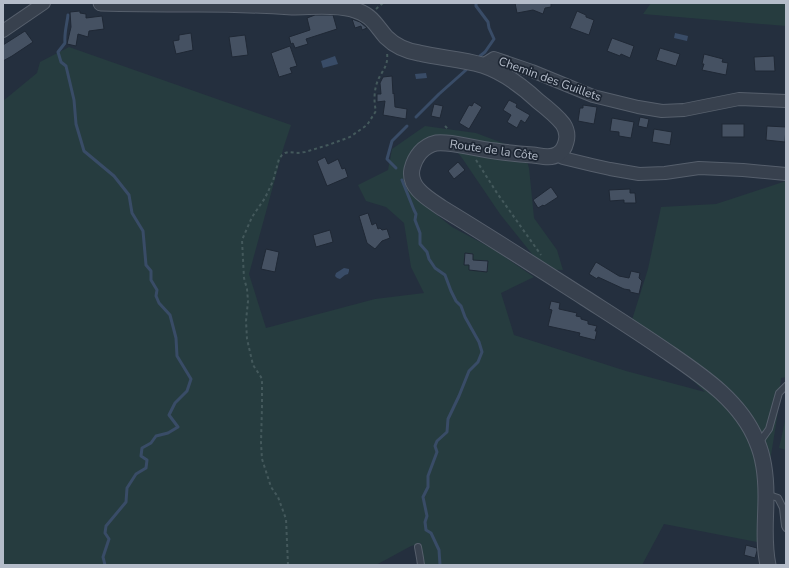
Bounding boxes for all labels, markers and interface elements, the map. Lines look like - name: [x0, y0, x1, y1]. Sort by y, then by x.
- street label: Chemin des Guillets: [496, 53, 604, 105]
- street label: Route de la Côte: [449, 136, 539, 164]

